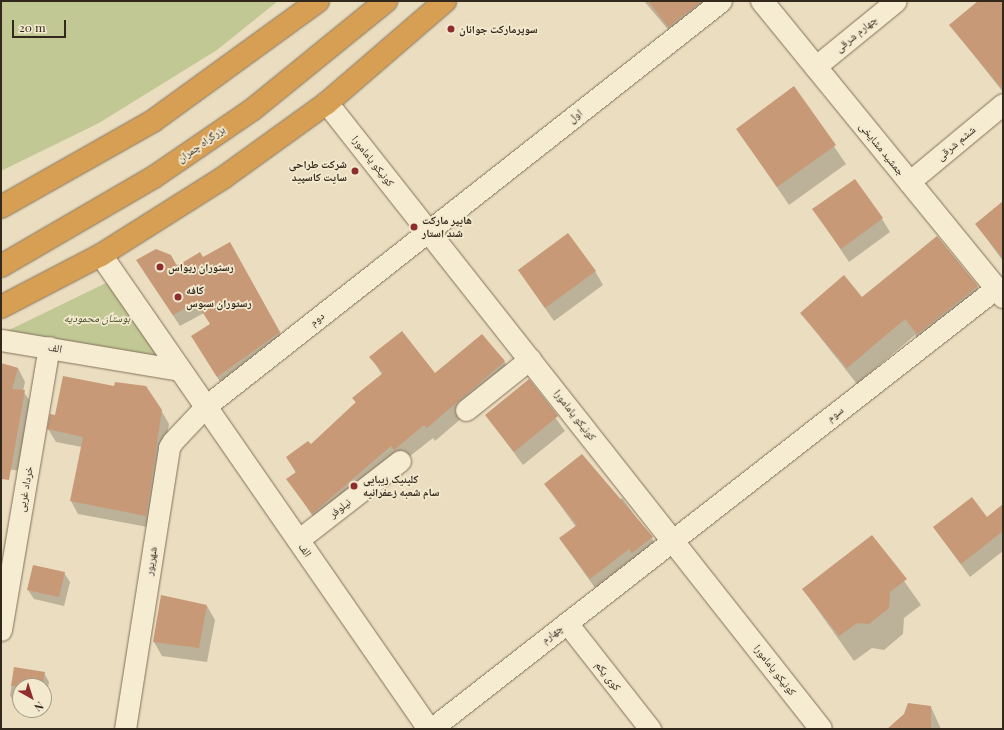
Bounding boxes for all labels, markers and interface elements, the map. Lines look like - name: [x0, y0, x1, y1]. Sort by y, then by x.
- scale bar: [14, 12, 68, 38]
- street label: چهارم شرقی: [832, 13, 880, 55]
- text: 20 m: [19, 19, 46, 35]
- place label: سوپرمارکت جوانان: [459, 22, 538, 36]
- marker: سوپرمارکت جوانان: [446, 24, 456, 34]
- street label: اول: [565, 106, 585, 126]
- street label: جمشید مشایخی: [857, 120, 907, 178]
- street label: بزرگراه چمران: [174, 123, 228, 165]
- street label: ششم شرقی: [934, 123, 978, 163]
- street label: کونیکو یامامورا: [349, 133, 397, 189]
- place label: شرکت طراحی سایت کاسپید: [289, 158, 347, 184]
- marker: شرکت طراحی سایت کاسپید: [350, 166, 360, 176]
- place label: هایپر مارکت شند استار: [422, 214, 472, 240]
- marker: هایپر مارکت شند استار: [409, 222, 419, 232]
- place label: رستوران ریواس: [168, 260, 234, 274]
- marker: رستوران ریواس: [155, 262, 165, 272]
- place label: کافه رستوران سبوس: [186, 284, 252, 310]
- marker: کافه رستوران سبوس: [173, 292, 183, 302]
- street label: دوم: [307, 309, 327, 329]
- park label: بوستان محمودیه: [64, 311, 130, 325]
- street label: الف: [47, 340, 63, 356]
- street label: کونیکو یامامورا: [551, 387, 599, 443]
- street label: سوم: [824, 403, 846, 425]
- street label: خرداد غربی: [14, 465, 36, 513]
- place label: کلینیک زیبایی سام شعبه زعفرانیه: [363, 473, 439, 499]
- marker: کلینیک زیبایی سام شعبه زعفرانیه: [348, 480, 360, 492]
- street label: نیلوفر: [327, 495, 353, 521]
- street label: الف: [296, 541, 314, 559]
- street label: شهریور: [142, 546, 160, 576]
- street label: چهارم: [539, 622, 565, 646]
- street label: کونیکو یامامورا: [751, 642, 799, 698]
- street label: کوی یکم: [592, 659, 624, 693]
- north arrow: [12, 678, 52, 718]
- text: N: [31, 699, 47, 715]

